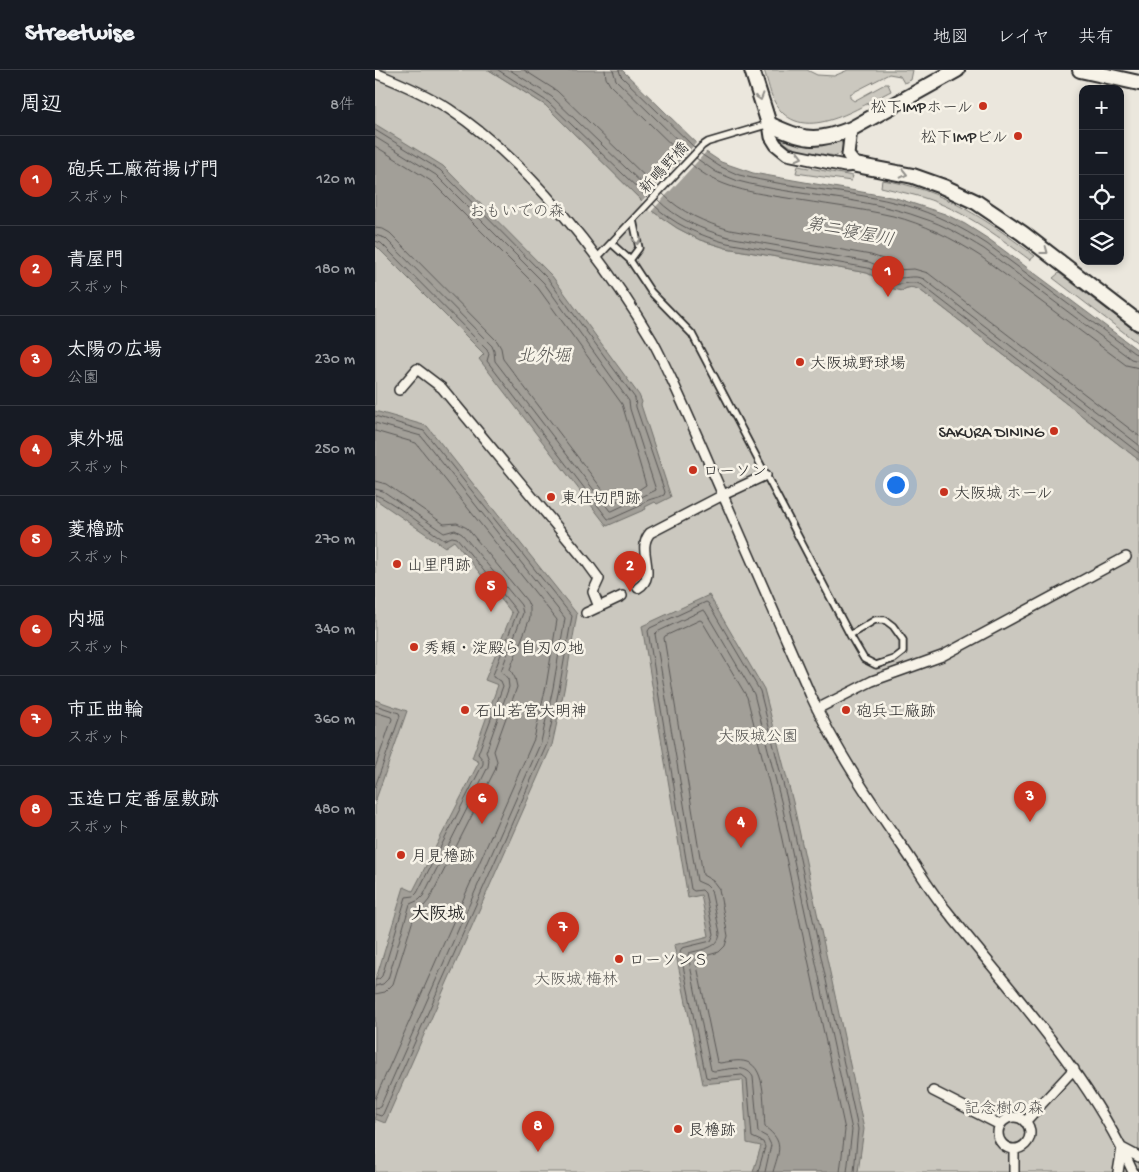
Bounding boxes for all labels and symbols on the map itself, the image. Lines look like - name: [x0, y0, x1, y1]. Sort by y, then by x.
- one-way arrow: [754, 92, 764, 101]
- place label: 松下IMPホール: [870, 99, 973, 119]
- marker: 松下IMPホール: [977, 100, 989, 112]
- place label: 松下IMPビル: [921, 129, 1008, 149]
- marker: 松下IMPビル: [1012, 130, 1024, 142]
- street label: 新鴫野橋: [635, 138, 694, 199]
- one-way arrow: [794, 151, 803, 162]
- one-way arrow: [900, 169, 908, 179]
- park label: おもいでの森: [469, 202, 565, 223]
- water label: 第二寝屋川: [803, 214, 896, 252]
- one-way arrow: [631, 237, 642, 245]
- one-way arrow: [1039, 245, 1049, 254]
- pin: 1: [872, 256, 904, 297]
- water label: 北外堀: [517, 346, 572, 368]
- place label: 大阪城野球場: [810, 354, 906, 375]
- marker: 大阪城野球場: [794, 356, 806, 368]
- place label: SAKURA DINING: [938, 425, 1045, 444]
- marker: SAKURA DINING: [1048, 425, 1060, 437]
- marker: ローソン: [687, 464, 699, 476]
- place label: ローソン: [703, 464, 767, 483]
- your location: [883, 472, 909, 498]
- place label: 大阪城 ホール: [954, 485, 1053, 505]
- marker: 大阪城 ホール: [938, 486, 950, 498]
- place label: 東仕切門跡: [561, 489, 641, 510]
- marker: 東仕切門跡: [545, 491, 557, 503]
- pin: 2: [614, 551, 646, 592]
- place label: 山里門跡: [407, 557, 471, 577]
- marker: 山里門跡: [391, 558, 403, 570]
- pin: 5: [475, 571, 507, 612]
- place label: 秀頼・淀殿ら自刃の地: [424, 639, 584, 660]
- marker: 秀頼・淀殿ら自刃の地: [408, 641, 420, 653]
- place label: 石山若宮大明神: [475, 703, 587, 723]
- place label: 砲兵工廠跡: [856, 703, 936, 723]
- marker: 石山若宮大明神: [459, 704, 471, 716]
- marker: 砲兵工廠跡: [840, 704, 852, 716]
- park label: 大阪城公園: [718, 728, 798, 748]
- pin: 3: [1014, 781, 1046, 822]
- pin: 6: [466, 783, 498, 824]
- pin: 4: [725, 807, 757, 848]
- place label: 月見櫓跡: [411, 847, 475, 868]
- marker: 月見櫓跡: [395, 849, 407, 861]
- district label: 大阪城: [411, 904, 465, 926]
- pin: 7: [547, 912, 579, 953]
- marker: ローソンＳ: [613, 953, 625, 965]
- place label: ローソンＳ: [629, 953, 709, 972]
- park label: 大阪城 梅林: [534, 971, 618, 991]
- park label: 記念樹の森: [964, 1099, 1044, 1120]
- pin: 8: [522, 1111, 554, 1152]
- place label: 艮櫓跡: [688, 1121, 736, 1142]
- marker: 艮櫓跡: [672, 1123, 684, 1135]

